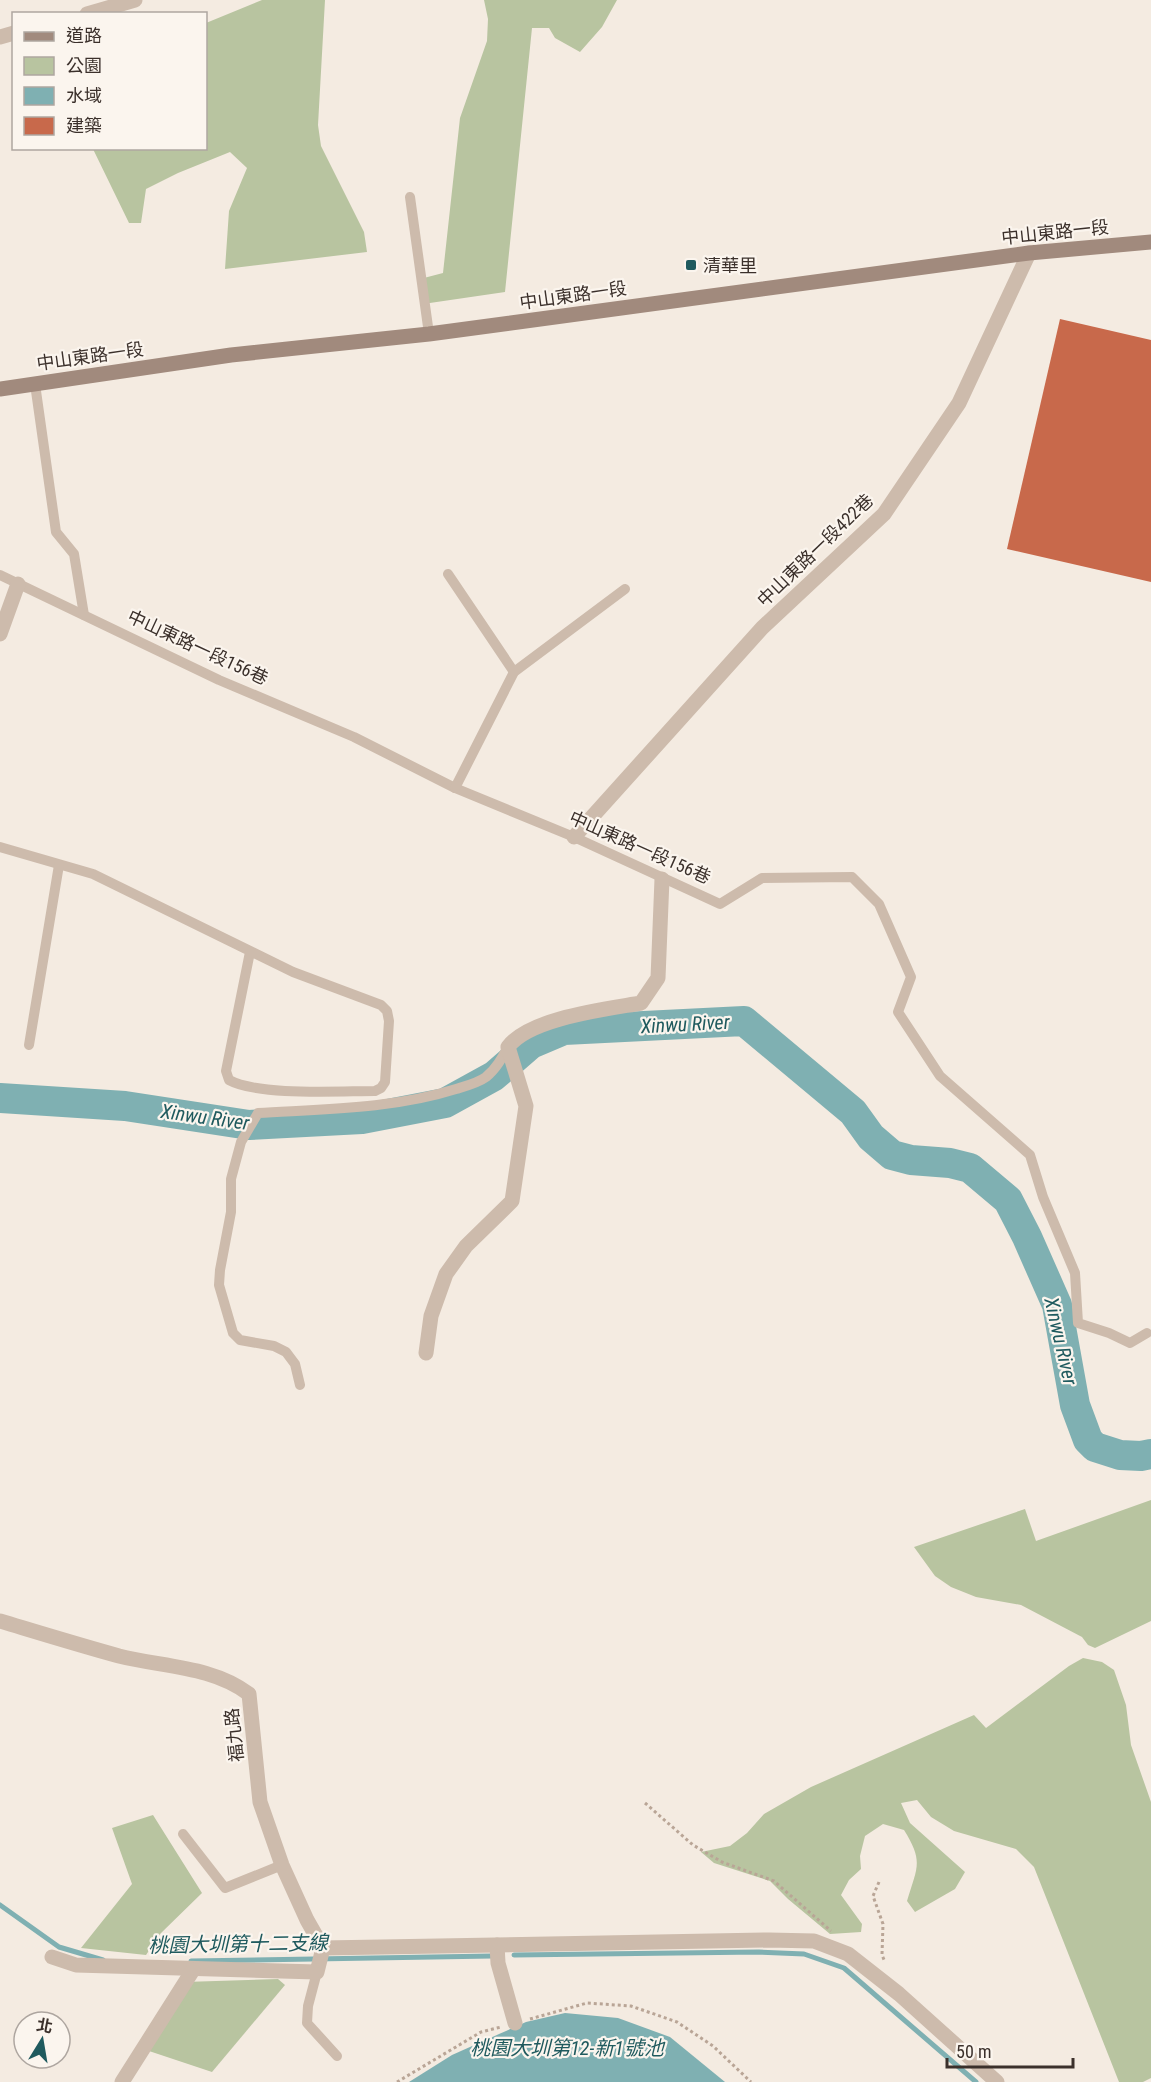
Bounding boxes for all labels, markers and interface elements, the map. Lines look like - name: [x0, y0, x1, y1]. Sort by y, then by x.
- legend: [12, 12, 207, 150]
- text: 道路: [66, 25, 102, 46]
- text: 公園: [66, 55, 102, 76]
- text: 水域: [66, 85, 102, 106]
- text: 建築: [66, 115, 102, 136]
- street label: 中山東路一段: [1000, 216, 1110, 248]
- place label: 清華里: [703, 255, 757, 276]
- marker: 清華里: [684, 258, 698, 272]
- street label: 中山東路一段: [518, 277, 628, 313]
- street label: 中山東路一段: [35, 338, 145, 374]
- street label: 中山東路一段422巷: [753, 489, 877, 611]
- street label: 中山東路一段156巷: [124, 605, 272, 689]
- street label: 中山東路一段156巷: [566, 806, 714, 888]
- water label: Xinwu River: [639, 1010, 731, 1038]
- water label: Xinwu River: [158, 1099, 252, 1135]
- water label: Xinwu River: [1039, 1294, 1083, 1388]
- street label: 福九路: [221, 1707, 247, 1763]
- water label: 桃園大圳第十二支線: [148, 1930, 330, 1958]
- north arrow: [12, 2010, 72, 2070]
- text: 北: [35, 2015, 54, 2037]
- scale bar: [947, 2031, 1073, 2069]
- water label: 桃園大圳第12-新1號池: [470, 2036, 666, 2060]
- text: 50 m: [956, 2041, 991, 2062]

